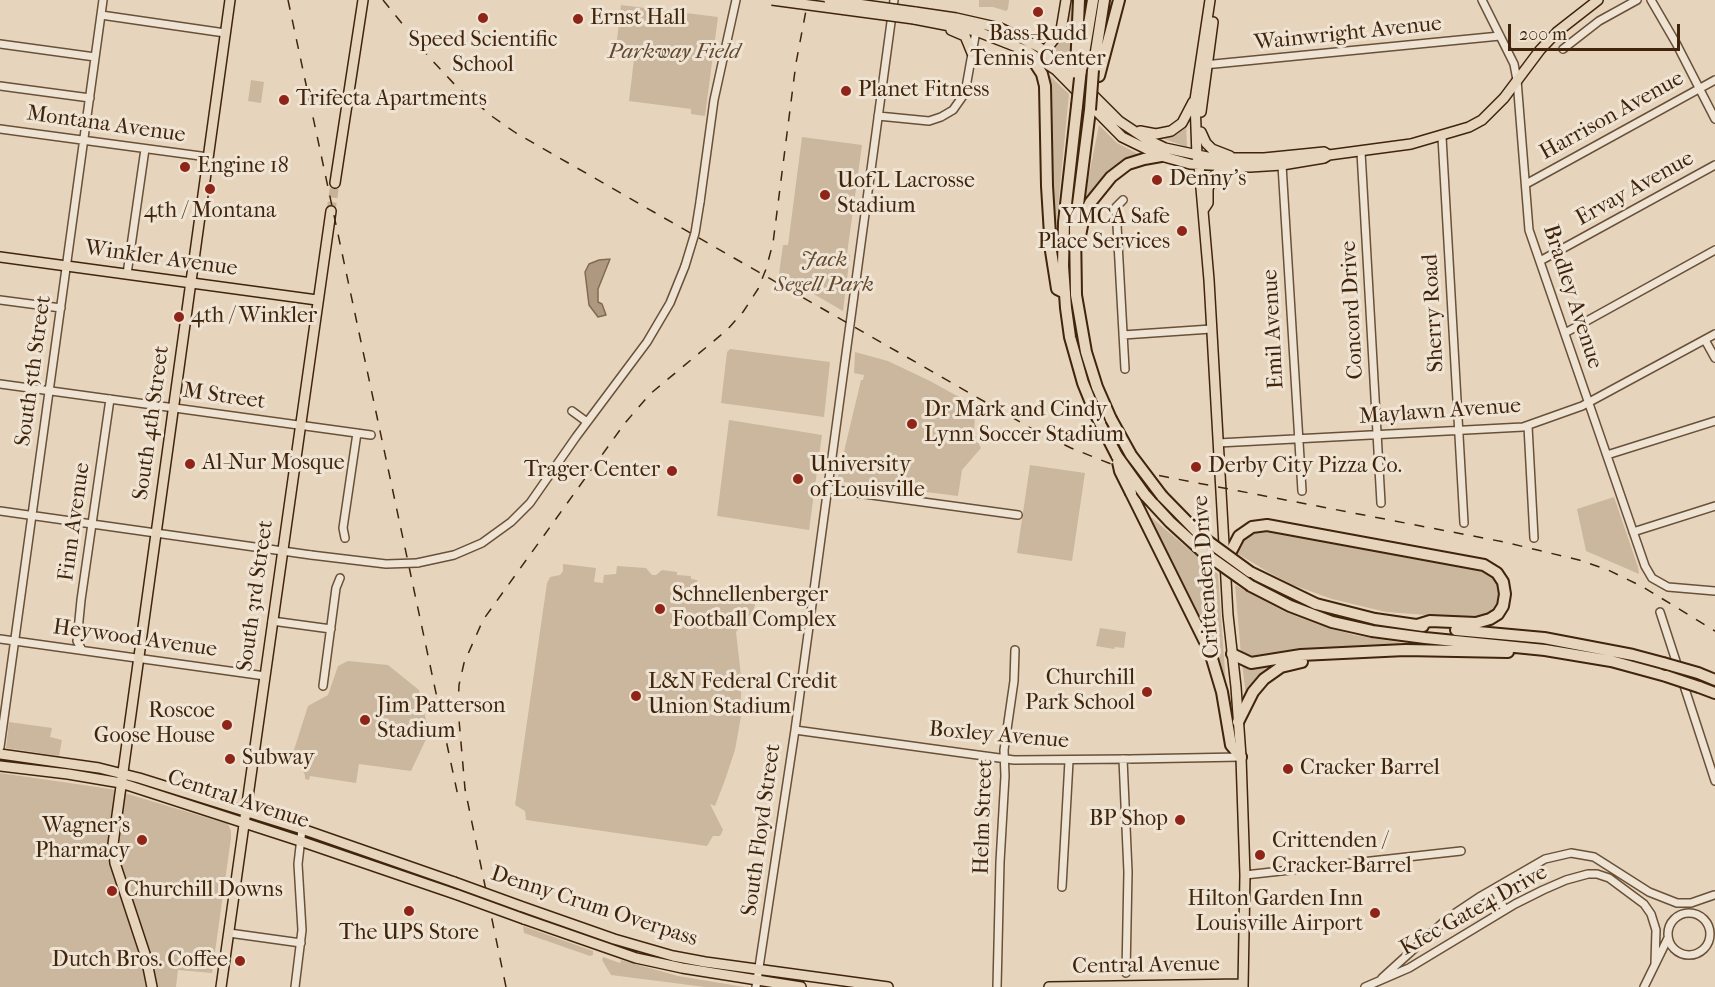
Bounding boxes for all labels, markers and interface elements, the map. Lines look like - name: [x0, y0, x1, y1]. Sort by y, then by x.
- marker: Bass-Rudd Tennis Center: [1031, 5, 1045, 19]
- place label: Ernst Hall: [590, 6, 686, 32]
- marker: Speed Scientific School: [476, 11, 490, 25]
- street label: Wainwright Avenue: [1253, 11, 1443, 57]
- marker: Ernst Hall: [571, 12, 585, 26]
- scale bar: [1511, 12, 1684, 50]
- place label: Bass-Rudd Tennis Center: [970, 22, 1106, 74]
- text: 200 m: [1519, 24, 1567, 45]
- place label: Speed Scientific School: [409, 28, 557, 80]
- park label: Parkway Field: [608, 40, 740, 66]
- street label: Harrison Avenue: [1535, 66, 1689, 166]
- place label: Planet Fitness: [858, 78, 989, 104]
- marker: Planet Fitness: [839, 84, 853, 98]
- place label: Trifecta Apartments: [296, 87, 487, 113]
- marker: Trifecta Apartments: [277, 93, 291, 107]
- street label: Montana Avenue: [25, 101, 187, 149]
- street label: Ervay Avenue: [1571, 146, 1699, 232]
- place label: Engine 18: [197, 154, 289, 180]
- marker: Engine 18: [178, 160, 192, 174]
- place label: Denny's: [1169, 167, 1246, 193]
- place label: UofL Lacrosse Stadium: [837, 169, 975, 220]
- marker: Denny's: [1150, 173, 1164, 187]
- marker: 4th / Montana: [203, 182, 217, 196]
- marker: UofL Lacrosse Stadium: [818, 188, 832, 202]
- place label: 4th / Montana: [144, 199, 276, 225]
- place label: YMCA Safe Place Services: [1037, 205, 1170, 256]
- street label: Bradley Avenue: [1536, 222, 1608, 372]
- marker: YMCA Safe Place Services: [1175, 224, 1189, 238]
- street label: Winkler Avenue: [83, 235, 239, 283]
- street label: Concord Drive: [1336, 240, 1370, 380]
- park label: Jack Segell Park: [774, 248, 874, 300]
- street label: Sherry Road: [1418, 253, 1450, 373]
- street label: Emil Avenue: [1258, 268, 1290, 390]
- street label: South 5th Street: [10, 294, 58, 448]
- place label: 4th / Winkler: [191, 304, 317, 330]
- marker: 4th / Winkler: [172, 310, 186, 324]
- street label: South 4th Street: [128, 344, 176, 502]
- street label: M Street: [181, 378, 267, 416]
- street label: Maylawn Avenue: [1358, 393, 1522, 431]
- place label: Dr Mark and Cindy Lynn Soccer Stadium: [924, 398, 1124, 450]
- marker: Dr Mark and Cindy Lynn Soccer Stadium: [905, 417, 919, 431]
- place label: Al-Nur Mosque: [202, 451, 345, 477]
- place label: University of Louisville: [810, 453, 925, 505]
- place label: Derby City Pizza Co.: [1208, 454, 1402, 480]
- marker: Al-Nur Mosque: [183, 457, 197, 471]
- place label: Trager Center: [524, 458, 660, 484]
- marker: Derby City Pizza Co.: [1189, 460, 1203, 474]
- street label: Finn Avenue: [54, 461, 96, 583]
- marker: Trager Center: [665, 464, 679, 478]
- marker: University of Louisville: [791, 472, 805, 486]
- street label: Crittenden Drive: [1188, 494, 1226, 660]
- street label: South 3rd Street: [232, 519, 280, 673]
- place label: Schnellenberger Football Complex: [672, 583, 836, 634]
- marker: Schnellenberger Football Complex: [653, 602, 667, 616]
- street label: Heywood Avenue: [51, 614, 219, 664]
- place label: Churchill Park School: [1025, 666, 1135, 718]
- place label: L&N Federal Credit Union Stadium: [648, 670, 838, 722]
- marker: Churchill Park School: [1140, 685, 1154, 699]
- marker: L&N Federal Credit Union Stadium: [629, 689, 643, 703]
- place label: Jim Patterson Stadium: [377, 694, 506, 746]
- place label: Roscoe Goose House: [94, 699, 215, 750]
- marker: Jim Patterson Stadium: [358, 713, 372, 727]
- street label: Boxley Avenue: [928, 717, 1070, 755]
- marker: Roscoe Goose House: [220, 718, 234, 732]
- street label: South Floyd Street: [737, 742, 787, 918]
- place label: Subway: [242, 746, 314, 772]
- marker: Subway: [223, 752, 237, 766]
- place label: Cracker Barrel: [1300, 756, 1440, 782]
- street label: Helm Street: [969, 759, 999, 875]
- marker: Cracker Barrel: [1281, 762, 1295, 776]
- street label: Central Avenue: [164, 765, 312, 835]
- place label: BP Shop: [1089, 807, 1168, 833]
- marker: BP Shop: [1173, 813, 1187, 827]
- place label: Wagner's Pharmacy: [35, 814, 130, 866]
- place label: Crittenden / Cracker Barrel: [1272, 829, 1412, 880]
- marker: Wagner's Pharmacy: [135, 833, 149, 847]
- marker: Crittenden / Cracker Barrel: [1253, 848, 1267, 862]
- street label: Kfec Gate4 Drive: [1396, 860, 1552, 962]
- street label: Denny Crum Overpass: [487, 861, 701, 953]
- place label: Churchill Downs: [124, 878, 283, 904]
- marker: Churchill Downs: [105, 884, 119, 898]
- place label: Hilton Garden Inn Louisville Airport: [1187, 887, 1363, 938]
- marker: The UPS Store: [402, 904, 416, 918]
- marker: Hilton Garden Inn Louisville Airport: [1368, 906, 1382, 920]
- place label: The UPS Store: [339, 921, 479, 947]
- place label: Dutch Bros. Coffee: [52, 948, 228, 974]
- street label: Central Avenue: [1072, 952, 1220, 980]
- marker: Dutch Bros. Coffee: [233, 954, 247, 968]

